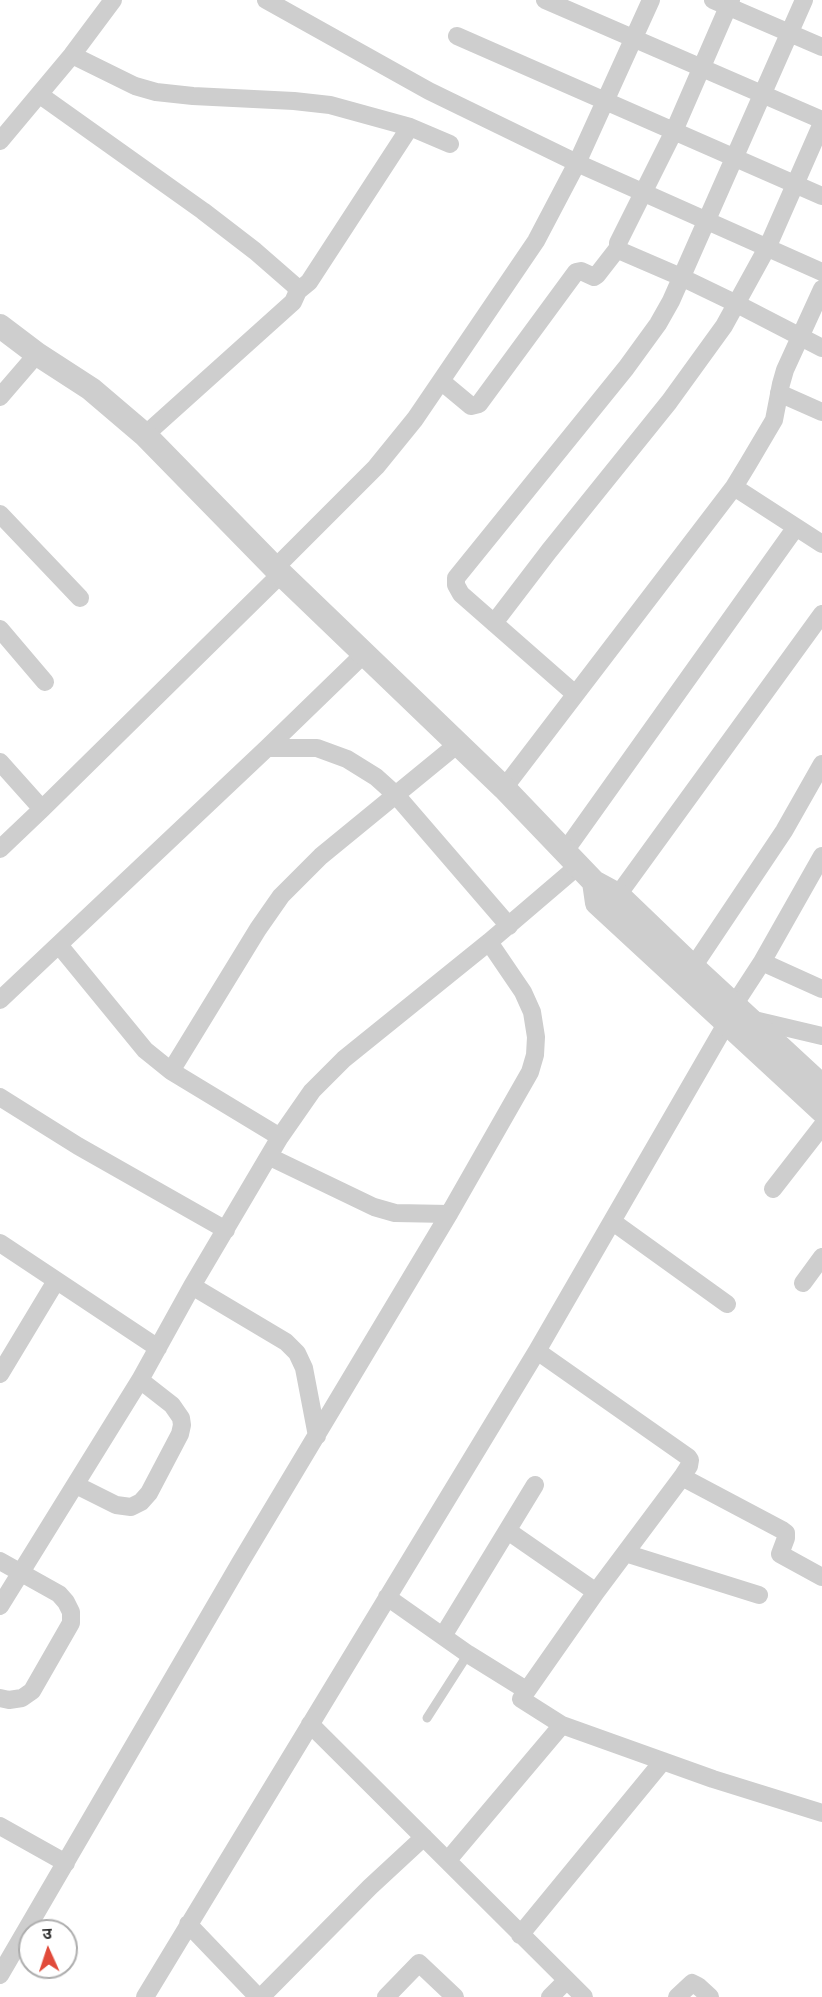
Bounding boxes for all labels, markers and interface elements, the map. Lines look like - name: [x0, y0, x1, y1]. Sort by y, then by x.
- north arrow: [18, 1919, 78, 1979]
- text: उ: [42, 1923, 52, 1942]

